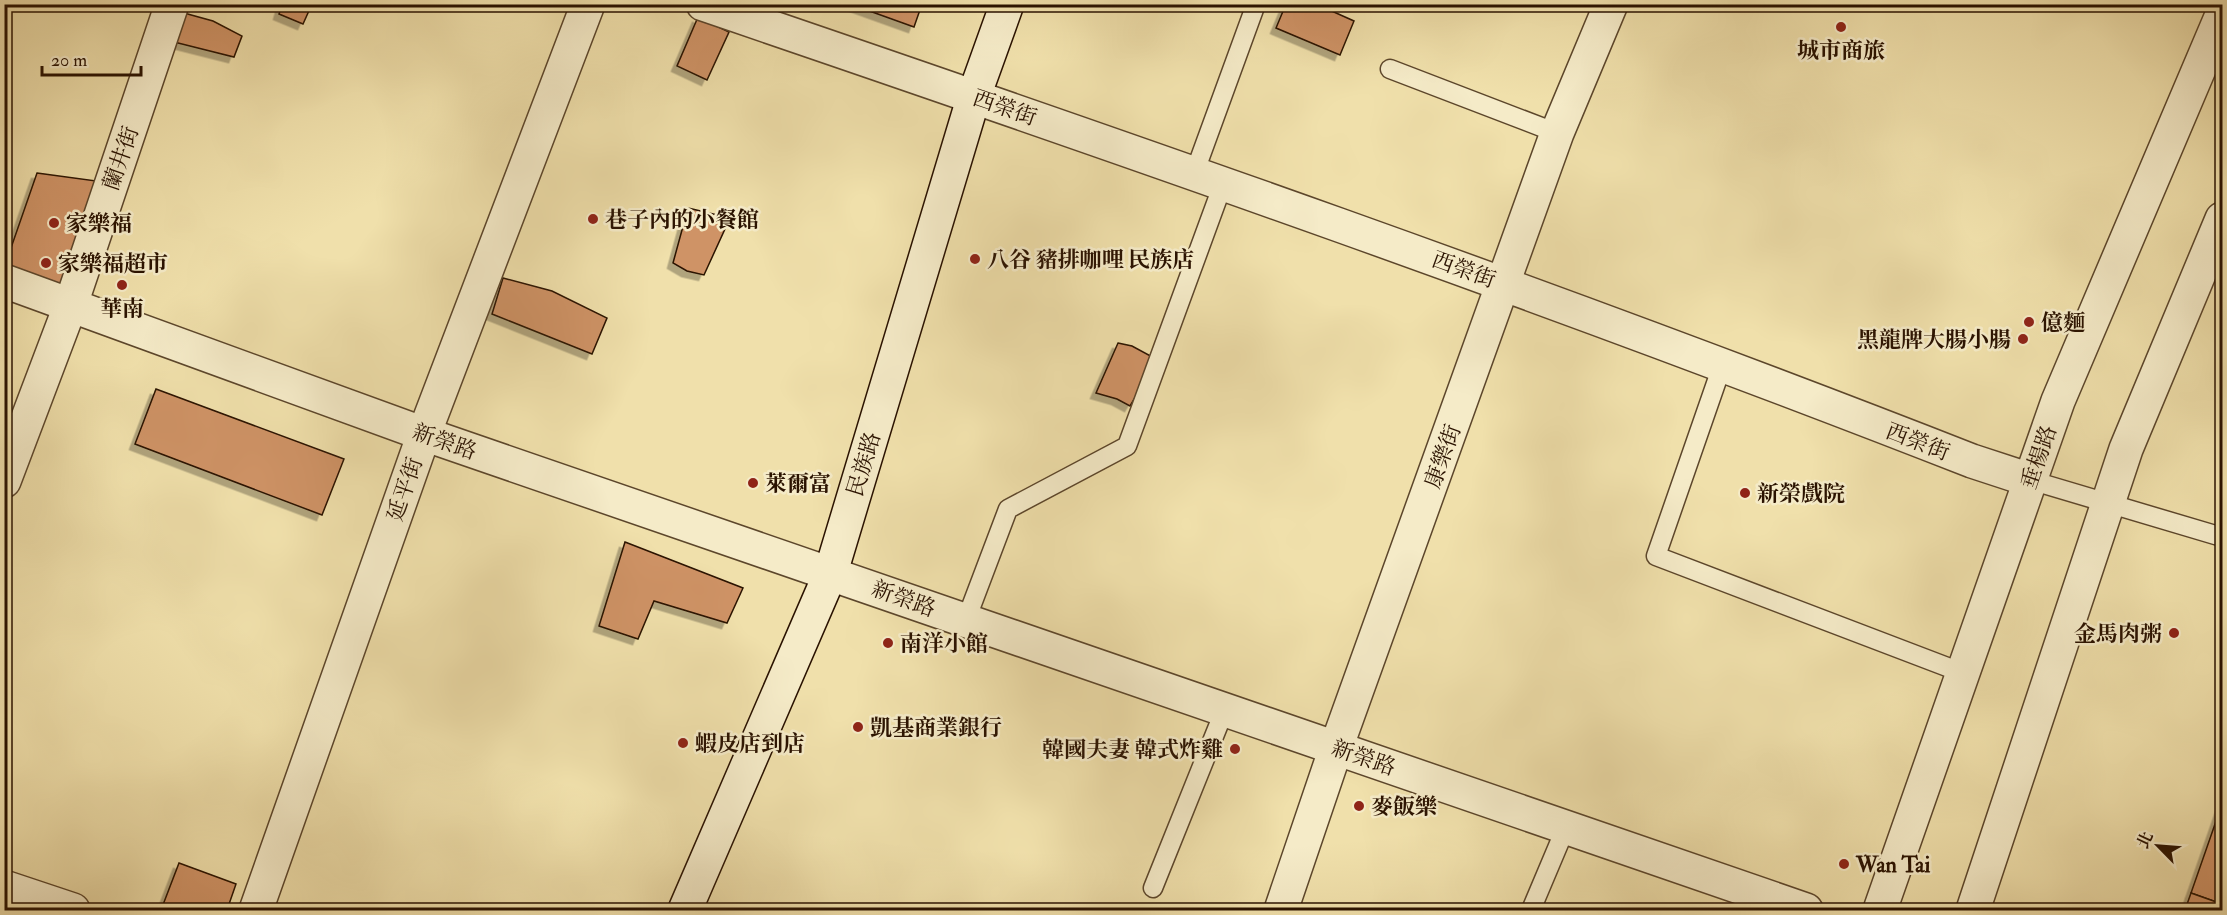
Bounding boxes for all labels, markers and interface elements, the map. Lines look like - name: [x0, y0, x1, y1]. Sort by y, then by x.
- marker: 城市商旅: [1834, 20, 1848, 34]
- place label: 城市商旅: [1797, 37, 1885, 65]
- scale bar: [42, 39, 141, 77]
- text: 20 m: [51, 49, 87, 72]
- street label: 西榮街: [969, 84, 1040, 132]
- street label: 蘭井街: [97, 123, 145, 194]
- place label: 巷子內的小餐館: [605, 206, 759, 234]
- place label: 家樂福: [66, 210, 132, 238]
- marker: 巷子內的小餐館: [586, 212, 600, 226]
- marker: 家樂福: [47, 216, 61, 230]
- street label: 西榮街: [1428, 245, 1499, 294]
- place label: 八谷 豬排咖哩 民族店: [987, 246, 1194, 274]
- place label: 家樂福超市: [58, 250, 168, 278]
- marker: 八谷 豬排咖哩 民族店: [968, 252, 982, 266]
- marker: 家樂福超市: [39, 256, 53, 270]
- marker: 華南: [115, 278, 129, 292]
- place label: 華南: [100, 295, 144, 323]
- place label: 億麵: [2041, 309, 2085, 337]
- marker: 億麵: [2022, 315, 2036, 329]
- place label: 黑龍牌大腸小腸: [1857, 326, 2011, 354]
- marker: 黑龍牌大腸小腸: [2016, 332, 2030, 346]
- street label: 西榮街: [1882, 417, 1953, 467]
- street label: 新榮路: [409, 418, 480, 466]
- street label: 康樂街: [1418, 421, 1467, 492]
- street label: 垂楊路: [2015, 422, 2063, 493]
- street label: 民族路: [841, 429, 887, 500]
- street label: 延平街: [381, 454, 429, 525]
- place label: 萊爾富: [765, 470, 831, 498]
- marker: 萊爾富: [746, 476, 760, 490]
- place label: 新榮戲院: [1757, 480, 1845, 508]
- marker: 新榮戲院: [1738, 486, 1752, 500]
- street label: 新榮路: [868, 574, 939, 623]
- place label: 金馬肉粥: [2074, 620, 2162, 648]
- marker: 金馬肉粥: [2167, 626, 2181, 640]
- place label: 南洋小館: [900, 630, 988, 658]
- marker: 南洋小館: [881, 636, 895, 650]
- place label: 凱基商業銀行: [870, 714, 1002, 742]
- marker: 凱基商業銀行: [851, 720, 865, 734]
- place label: 蝦皮店到店: [695, 730, 805, 758]
- street label: 新榮路: [1328, 734, 1399, 782]
- marker: 蝦皮店到店: [676, 736, 690, 750]
- place label: 韓國夫妻 韓式炸雞: [1042, 736, 1223, 764]
- marker: 韓國夫妻 韓式炸雞: [1228, 742, 1242, 756]
- place label: 麥飯樂: [1371, 793, 1437, 821]
- marker: 麥飯樂: [1352, 799, 1366, 813]
- north arrow: [2128, 816, 2188, 876]
- text: 北: [2133, 829, 2158, 852]
- place label: Wan Tai: [1855, 851, 1930, 879]
- marker: Wan Tai: [1837, 857, 1851, 871]

